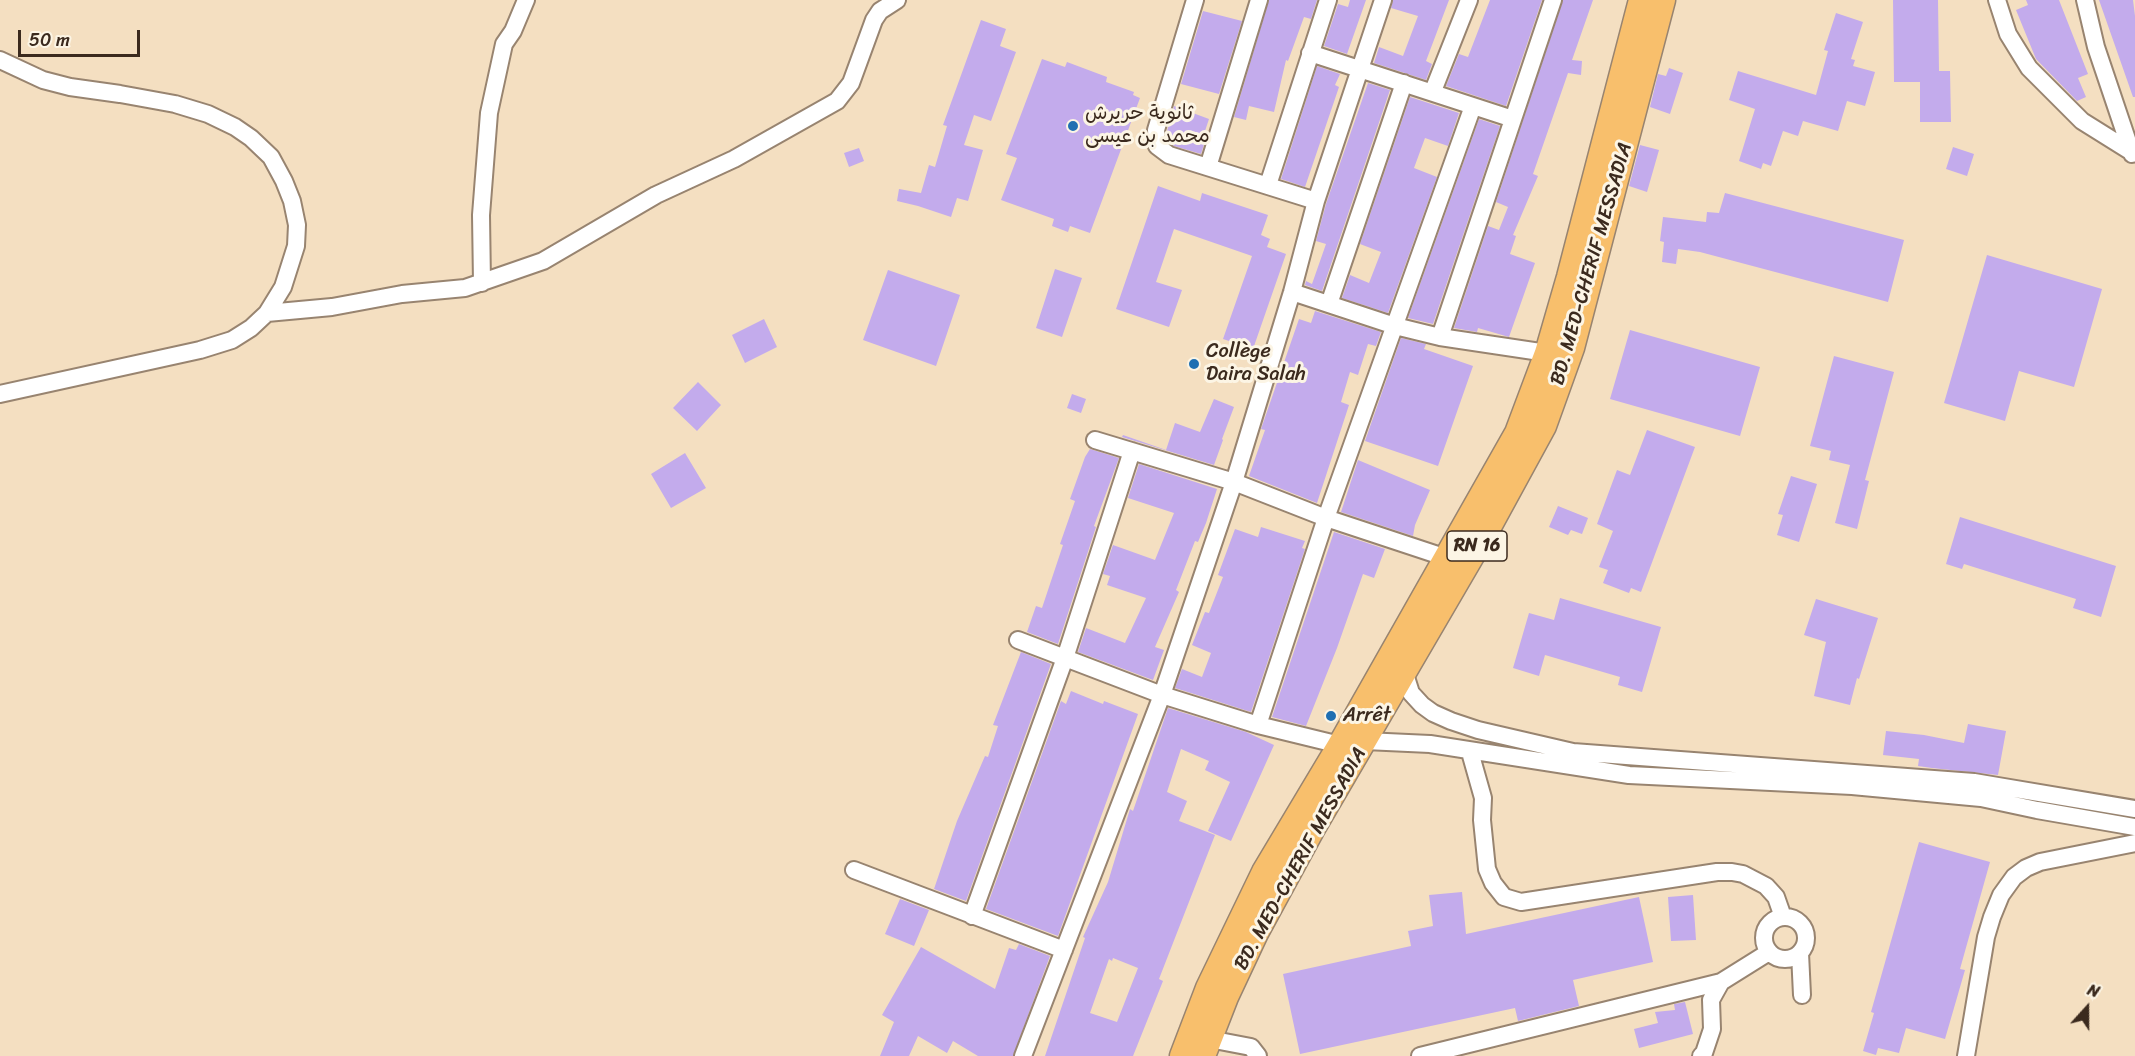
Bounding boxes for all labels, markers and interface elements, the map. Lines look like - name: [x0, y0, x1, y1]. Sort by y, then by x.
- scale bar: [21, 18, 142, 56]
- text: 50 m: [29, 24, 70, 56]
- place label: ثانوية حريرش محمد بن عيسى: [1085, 102, 1210, 149]
- marker: ثانوية حريرش محمد بن عيسى: [1066, 119, 1080, 133]
- street label: BD. MED-CHERIF MESSADIA: [1546, 140, 1638, 388]
- place label: Collège Daira Salah: [1206, 340, 1306, 387]
- marker: Collège Daira Salah: [1187, 357, 1201, 371]
- road number: RN 16: [1447, 531, 1507, 561]
- place label: Arrêt: [1343, 704, 1391, 728]
- marker: Arrêt: [1324, 709, 1338, 723]
- street label: BD. MED-CHERIF MESSADIA: [1230, 743, 1372, 975]
- text: N: [2083, 975, 2104, 1006]
- north arrow: [2057, 978, 2117, 1038]

